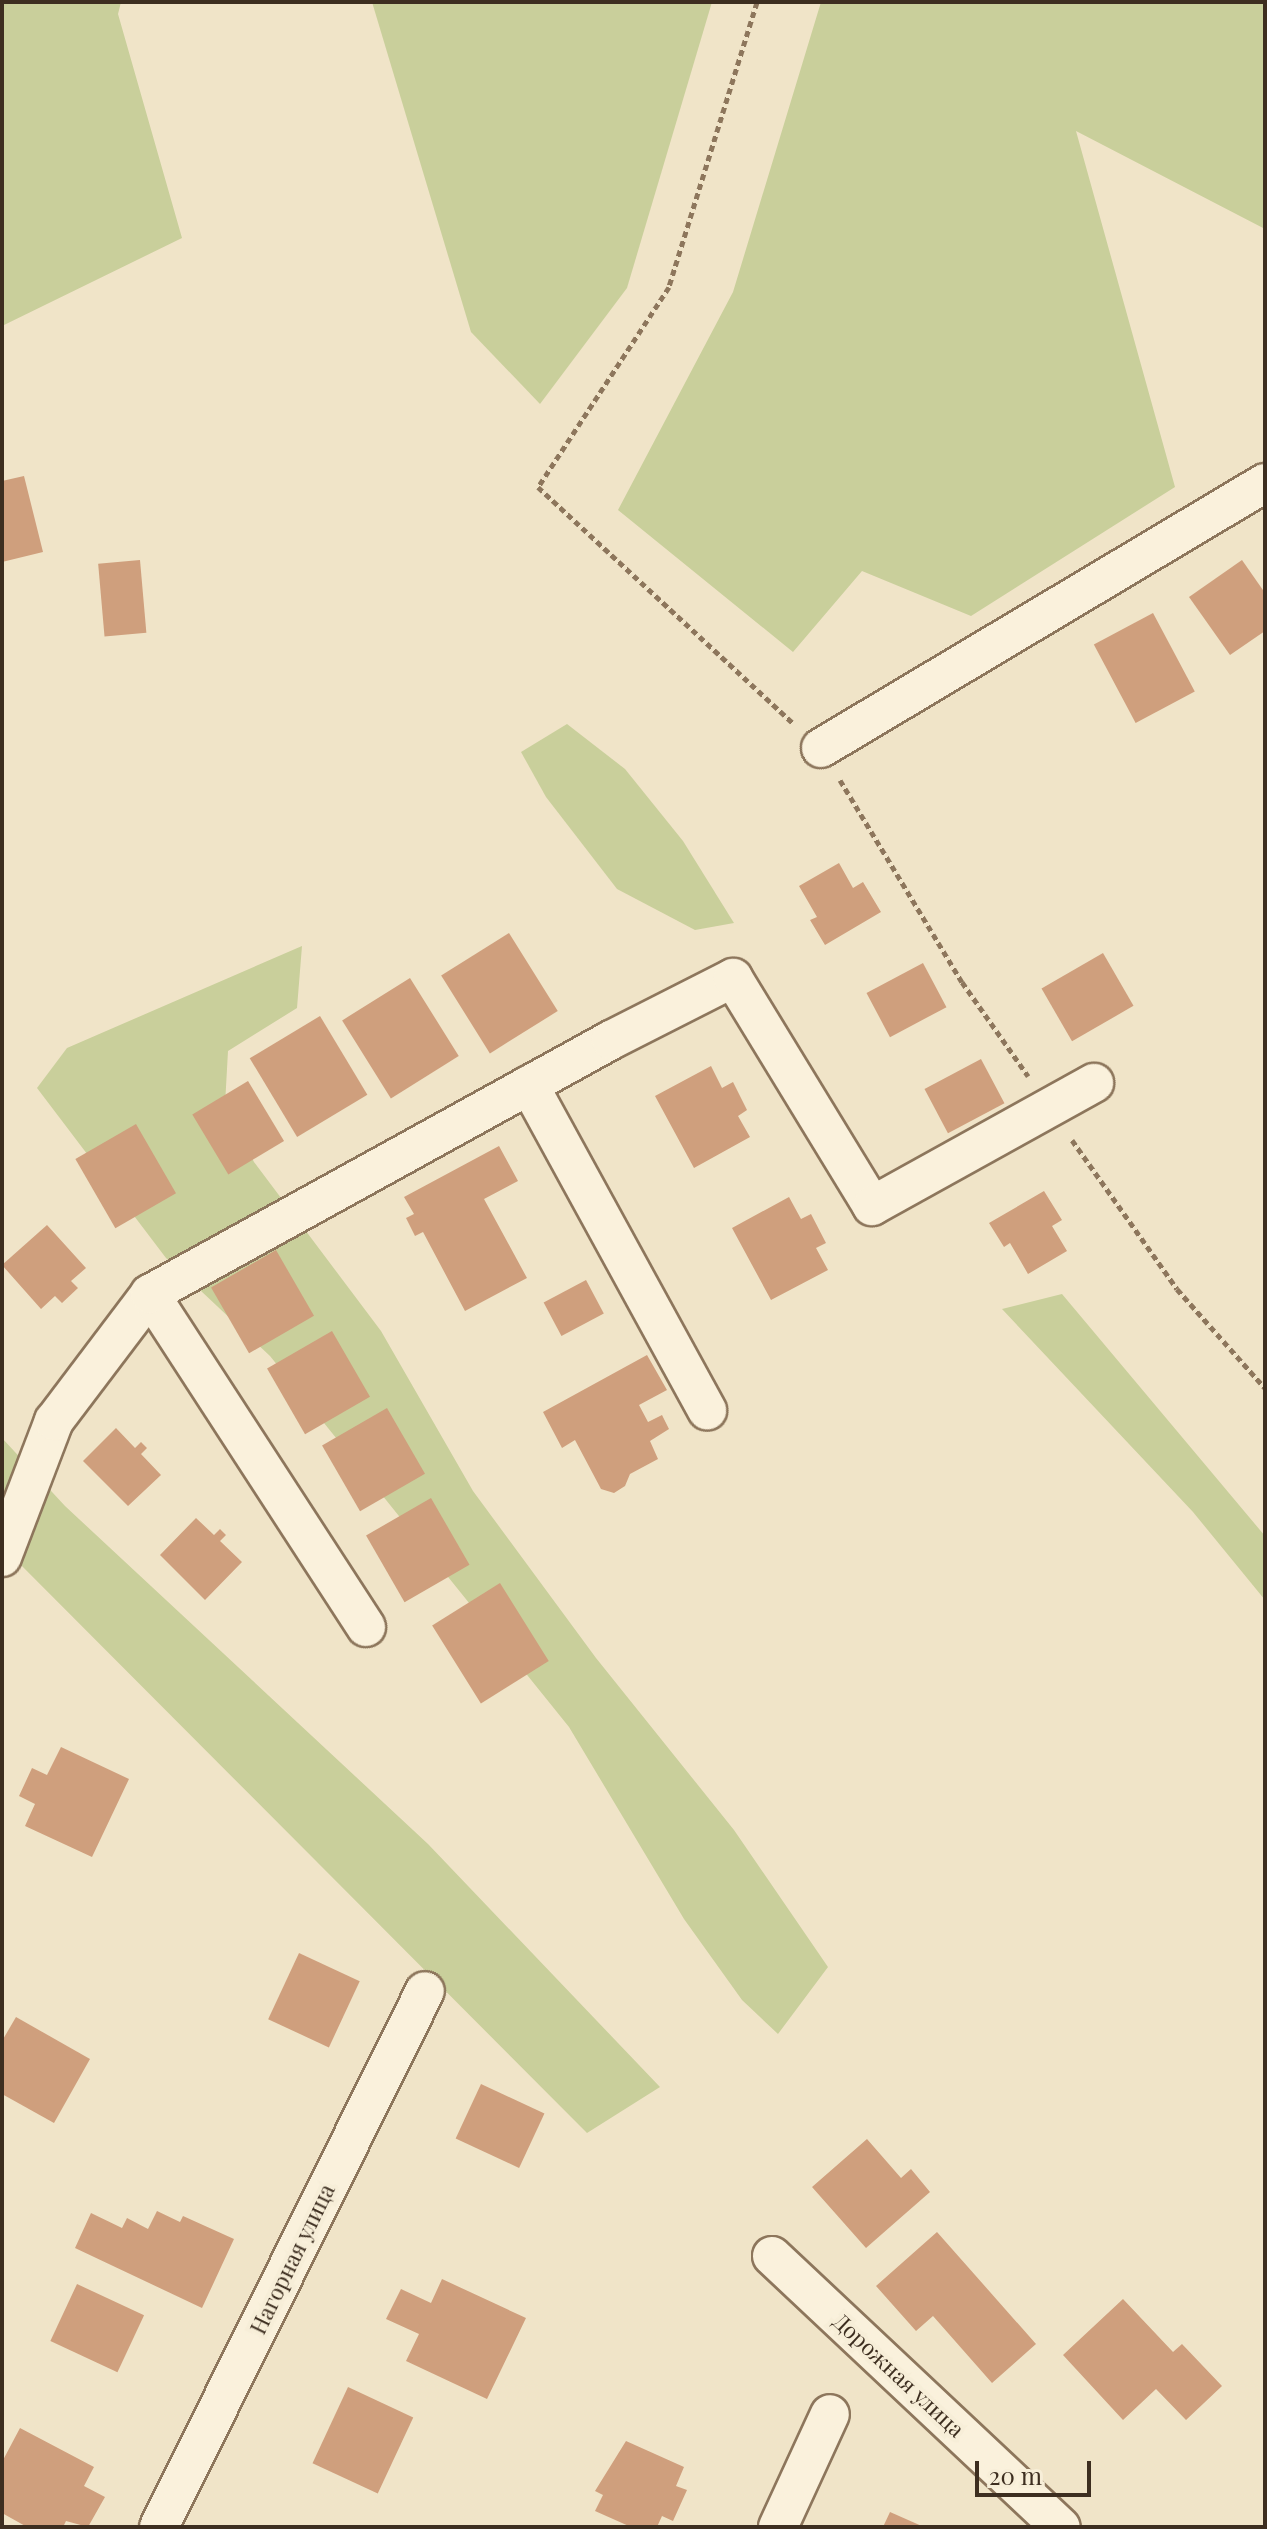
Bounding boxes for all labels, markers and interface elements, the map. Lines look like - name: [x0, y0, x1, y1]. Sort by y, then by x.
- street label: Нагорная улица: [244, 2180, 340, 2338]
- street label: Дорожная улица: [828, 2308, 970, 2442]
- scale bar: [979, 2445, 1095, 2495]
- text: 20 m: [989, 2459, 1042, 2491]

